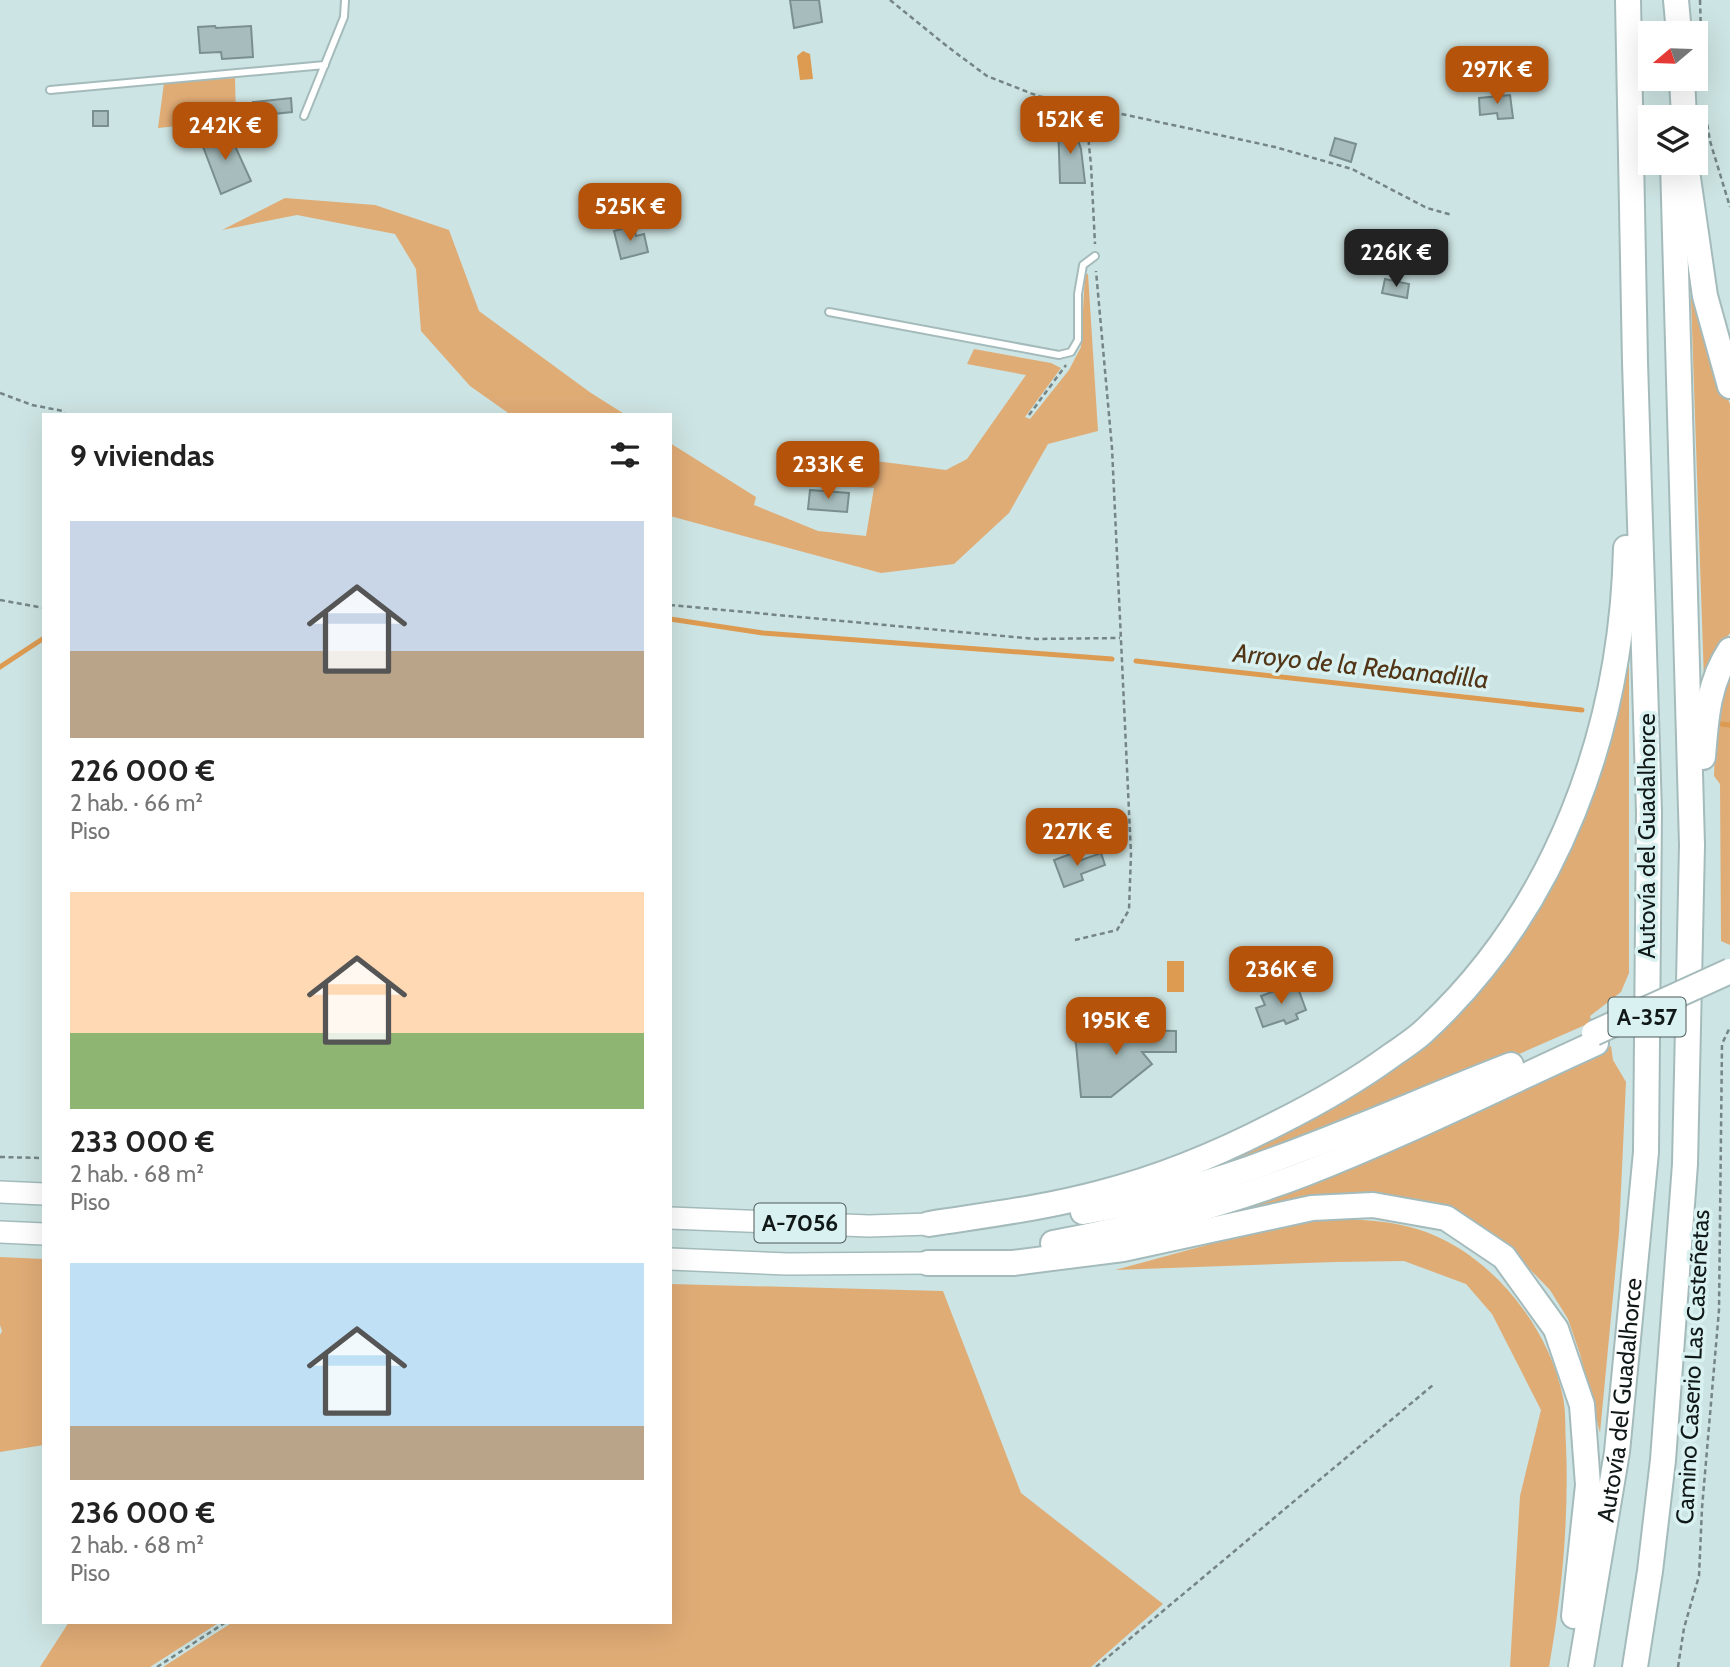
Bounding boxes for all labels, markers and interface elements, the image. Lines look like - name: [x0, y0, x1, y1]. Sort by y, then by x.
- north arrow: [1638, 21, 1708, 91]
- map controls: [1638, 21, 1708, 175]
- pin: 297K €: [1440, 46, 1554, 106]
- text: 297K €: [1461, 55, 1533, 83]
- pin: 152K €: [1013, 96, 1127, 156]
- pin: 242K €: [168, 102, 282, 162]
- text: 152K €: [1036, 105, 1104, 133]
- button: layers: [1638, 105, 1708, 175]
- text: 242K €: [189, 111, 261, 139]
- pin: 525K €: [573, 184, 687, 243]
- text: 525K €: [594, 192, 666, 220]
- pin: 226K €: [1339, 230, 1453, 289]
- text: 226K €: [1360, 238, 1432, 266]
- icon: filters: [606, 436, 644, 474]
- text: 9 viviendas: [70, 437, 215, 474]
- pin: 233K €: [771, 442, 885, 501]
- text: 233K €: [792, 450, 864, 478]
- icon: home: [294, 566, 420, 692]
- water label: Arroyo de la Rebanadilla: [1231, 637, 1490, 695]
- street label: Autovía del Guadalhorce: [1632, 713, 1661, 959]
- text: 226 000 €: [70, 752, 215, 789]
- text: 2 hab. · 66 m²: [70, 789, 203, 817]
- pin: 227K €: [1020, 808, 1134, 868]
- text: Piso: [70, 817, 110, 845]
- text: 227K €: [1042, 817, 1112, 845]
- icon: home: [294, 937, 420, 1063]
- pin: 236K €: [1224, 946, 1338, 1006]
- text: 236K €: [1245, 955, 1317, 983]
- pin: 195K €: [1059, 998, 1173, 1057]
- road number: A-357: [1608, 998, 1686, 1036]
- text: 195K €: [1082, 1006, 1150, 1034]
- text: 233 000 €: [70, 1123, 214, 1160]
- text: 2 hab. · 68 m²: [70, 1160, 204, 1188]
- text: Piso: [70, 1188, 110, 1216]
- road number: A-7056: [754, 1204, 846, 1242]
- street label: Camino Caserio Las Casteñetas: [1670, 1209, 1715, 1525]
- street label: Autovía del Guadalhorce: [1591, 1276, 1648, 1524]
- icon: home: [294, 1308, 420, 1434]
- text: 236 000 €: [70, 1494, 215, 1531]
- text: 2 hab. · 68 m²: [70, 1531, 204, 1559]
- text: Piso: [70, 1559, 110, 1587]

